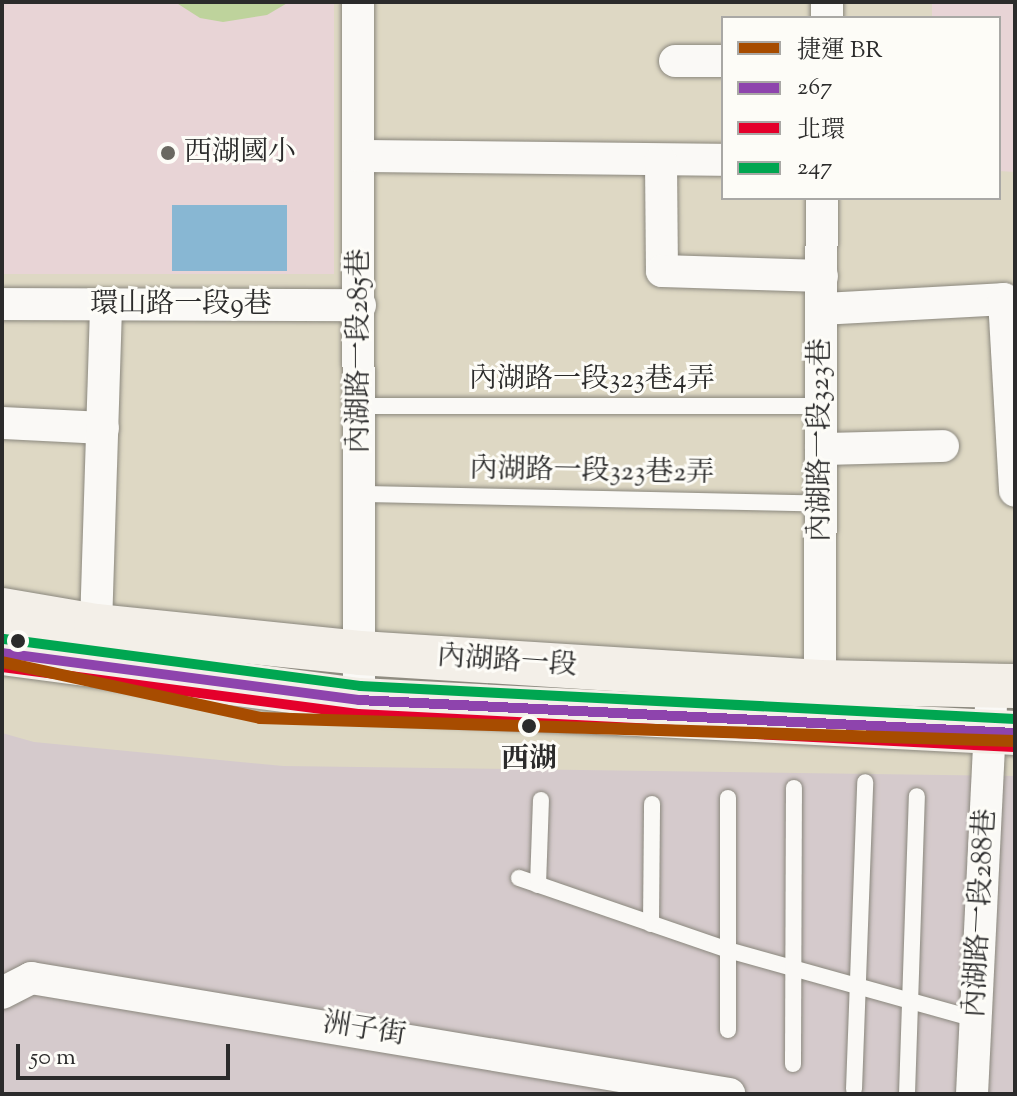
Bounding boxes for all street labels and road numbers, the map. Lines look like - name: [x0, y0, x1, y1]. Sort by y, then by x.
- street label: 內湖路一段285巷: [343, 249, 377, 453]
- street label: 環山路一段9巷: [90, 288, 272, 322]
- street label: 內湖路一段323巷: [804, 338, 838, 542]
- street label: 內湖路一段323巷4弄: [469, 363, 715, 397]
- street label: 內湖路一段323巷2弄: [469, 453, 715, 491]
- street label: 內湖路一段: [436, 640, 578, 684]
- street label: 內湖路一段288巷: [959, 808, 1003, 1018]
- street label: 洲子街: [320, 1007, 408, 1053]

